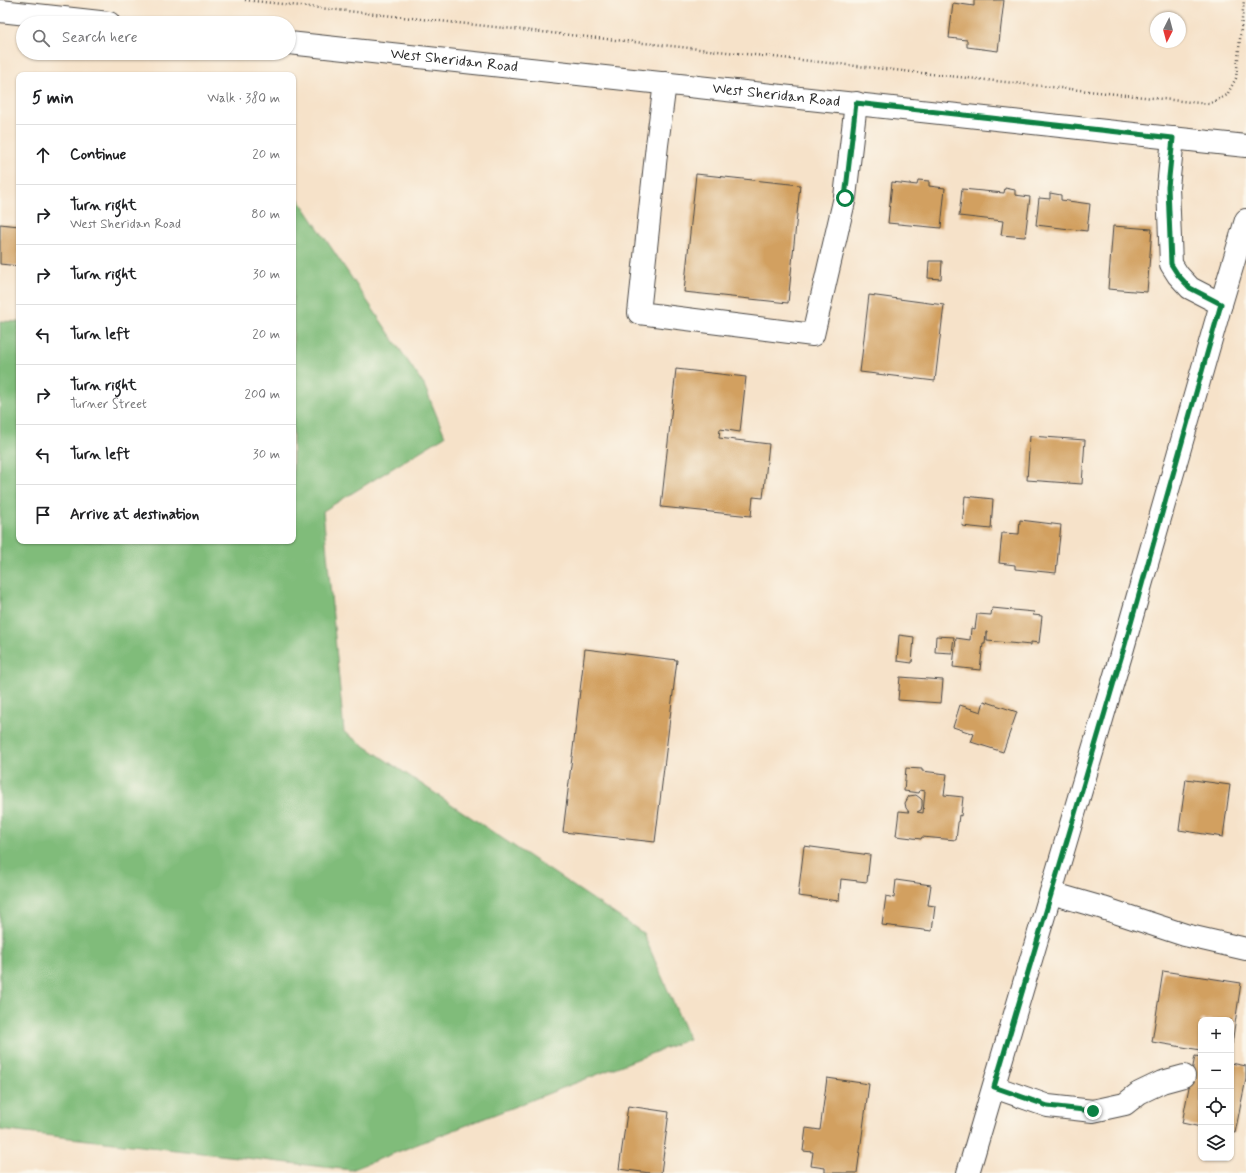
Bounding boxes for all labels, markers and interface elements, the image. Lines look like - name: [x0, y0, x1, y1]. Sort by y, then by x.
- north arrow: [1150, 12, 1186, 48]
- search box: [16, 16, 296, 60]
- icon: search: [30, 27, 52, 49]
- text: Search here: [62, 28, 138, 48]
- street label: West Sheridan Road: [389, 44, 519, 78]
- street label: West Sheridan Road: [711, 79, 841, 112]
- text: 5 min: [32, 87, 74, 109]
- text: Walk · 380 m: [207, 90, 280, 107]
- icon: ahead: [32, 144, 54, 166]
- text: Continue: [70, 145, 126, 165]
- text: 20 m: [252, 146, 280, 163]
- route start: [836, 189, 854, 207]
- text: Turn right: [70, 196, 137, 216]
- icon: right: [32, 204, 54, 226]
- text: 80 m: [251, 206, 280, 223]
- text: West Sheridan Road: [70, 216, 181, 233]
- icon: right: [32, 264, 54, 286]
- text: Turn right: [70, 265, 137, 285]
- text: 30 m: [253, 266, 280, 283]
- icon: left: [32, 324, 54, 346]
- text: Turn left: [70, 325, 130, 345]
- text: 20 m: [252, 326, 280, 343]
- text: Turn right: [70, 376, 137, 396]
- icon: right: [32, 384, 54, 406]
- text: 200 m: [245, 386, 280, 403]
- text: Turner Street: [70, 396, 147, 413]
- icon: left: [32, 444, 54, 466]
- text: Turn left: [70, 445, 130, 465]
- text: 30 m: [253, 446, 280, 463]
- icon: arrive: [32, 504, 54, 526]
- text: Arrive at destination: [70, 505, 199, 525]
- map controls: [1198, 1017, 1234, 1161]
- button: +: [1198, 1017, 1234, 1053]
- button: −: [1198, 1053, 1234, 1089]
- button: locate: [1198, 1089, 1234, 1125]
- route end: [1084, 1102, 1102, 1120]
- button: layers: [1198, 1125, 1234, 1161]

